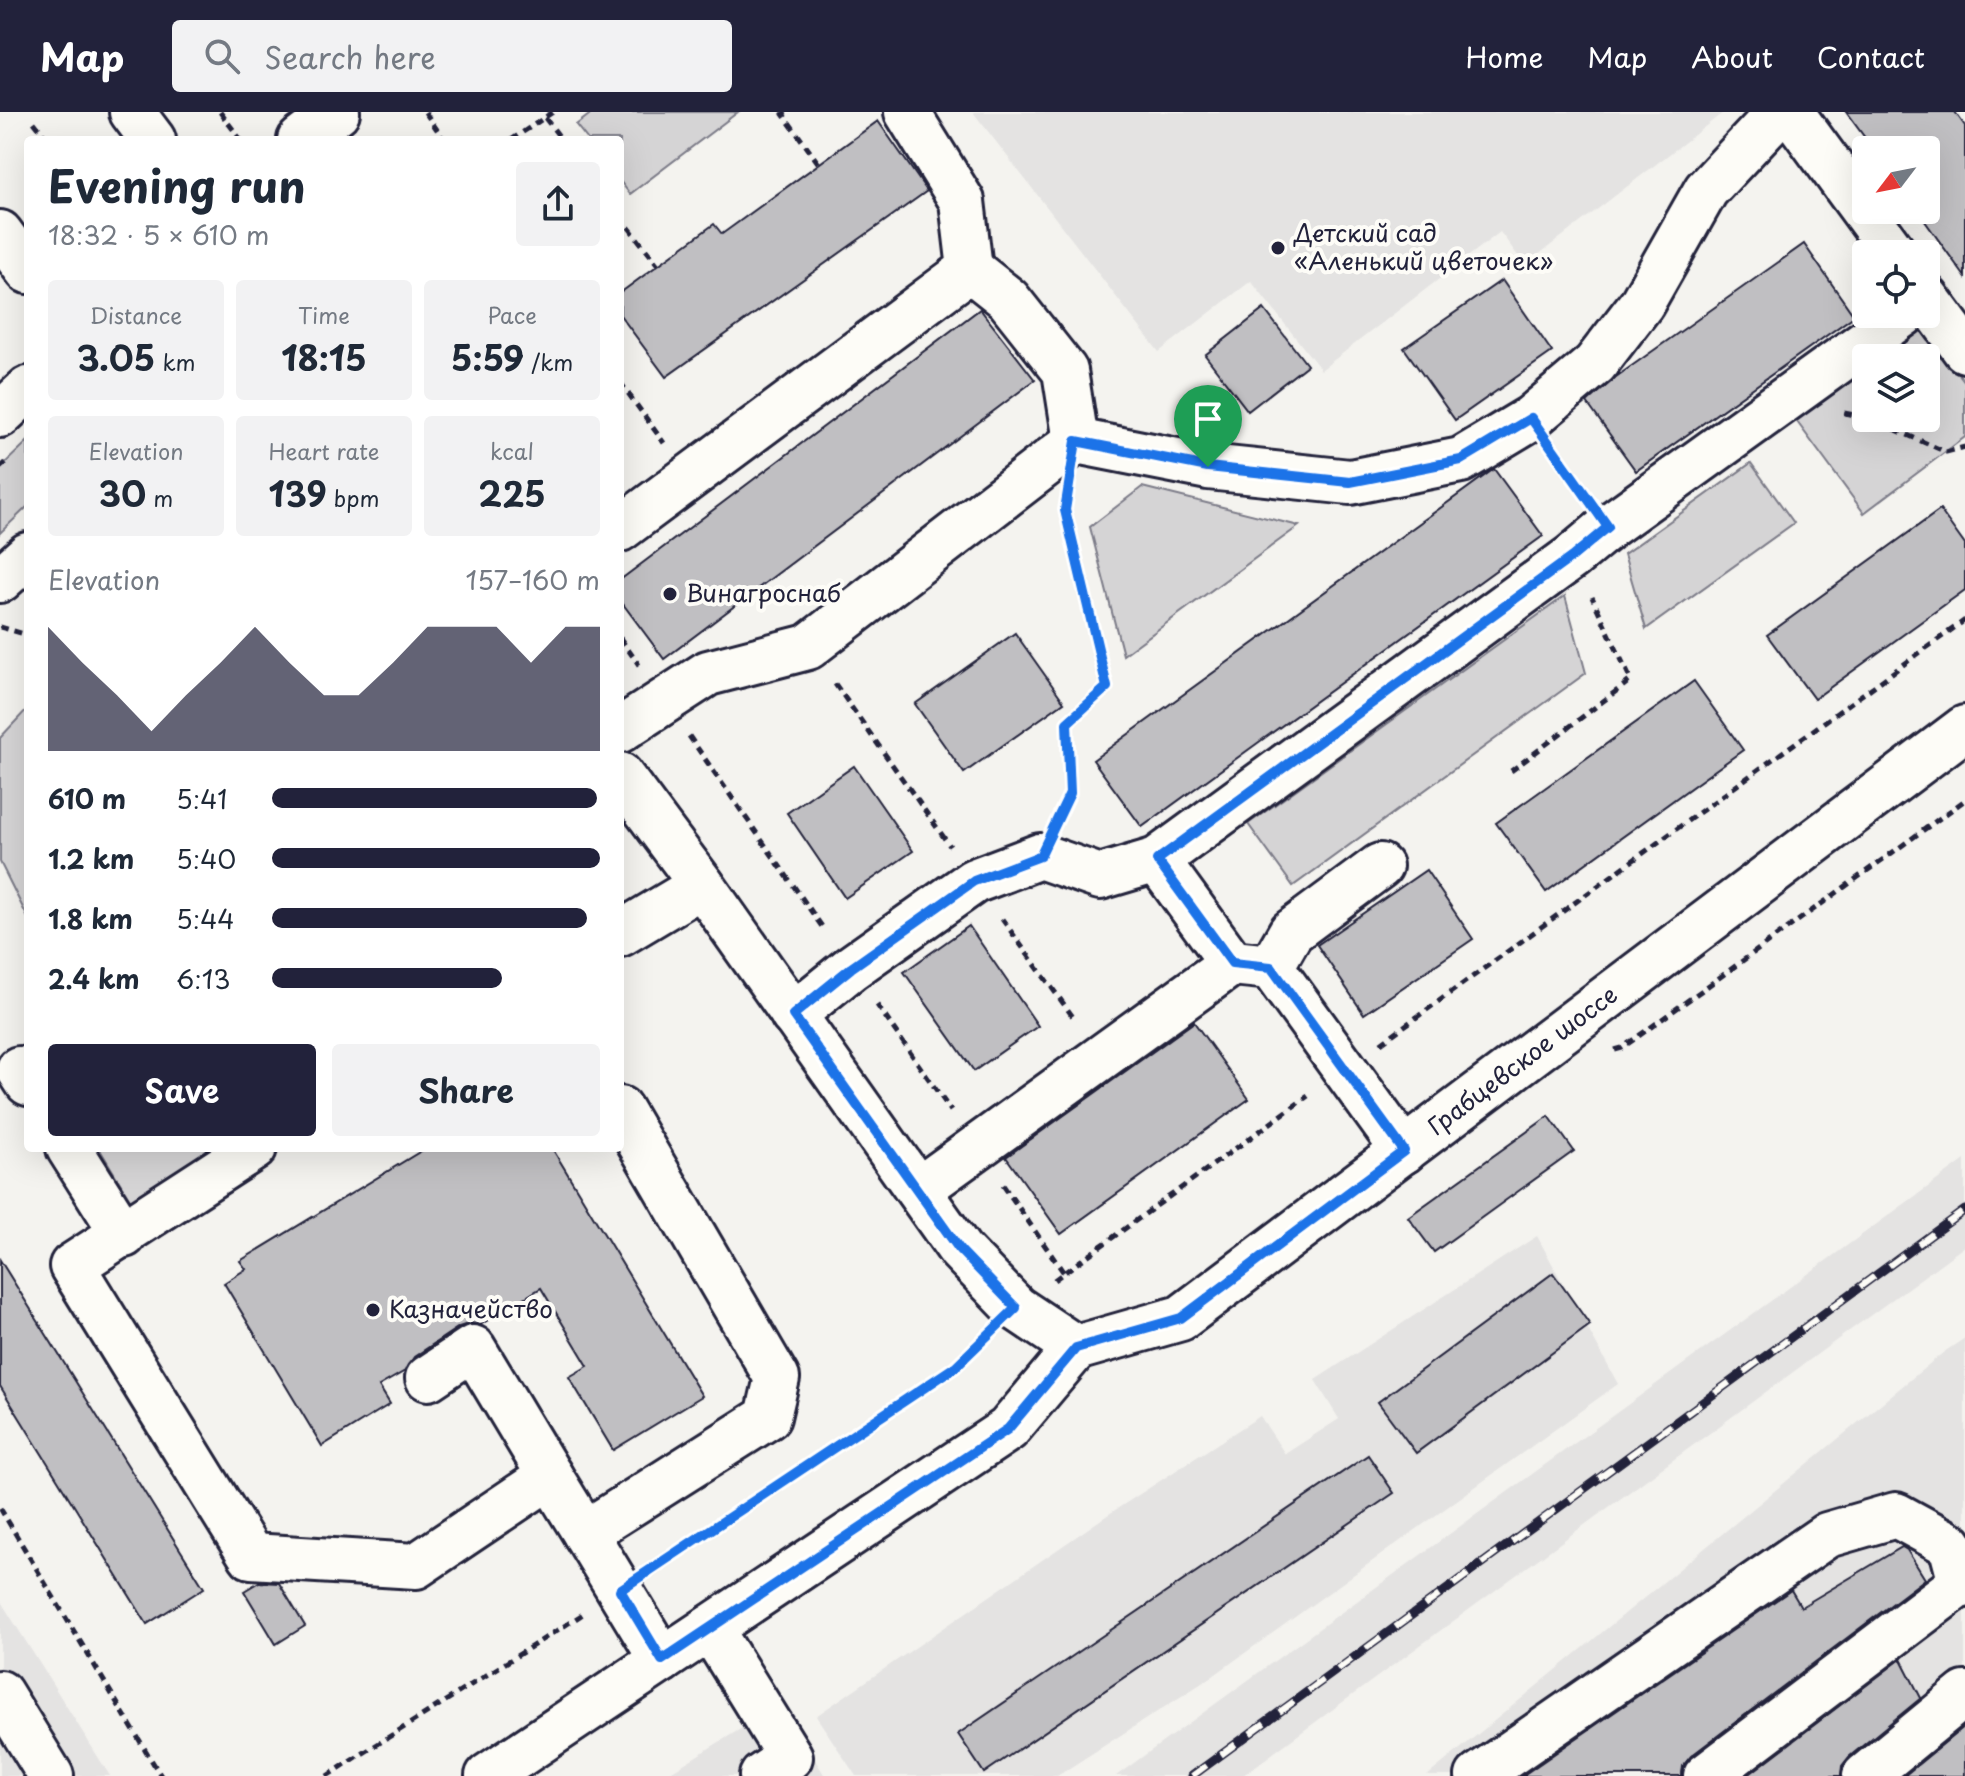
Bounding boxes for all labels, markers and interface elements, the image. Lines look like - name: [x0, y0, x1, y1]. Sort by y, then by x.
- search box: [172, 20, 732, 92]
- text: Map: [40, 28, 124, 85]
- icon: search: [200, 34, 244, 78]
- text: Search here: [264, 34, 436, 79]
- text: Home: [1465, 35, 1543, 78]
- text: Map: [1587, 35, 1647, 78]
- text: About: [1691, 35, 1773, 78]
- text: Contact: [1817, 35, 1925, 78]
- north arrow: [1852, 136, 1940, 224]
- map controls: [1852, 136, 1940, 432]
- text: Evening run: [48, 152, 306, 218]
- button: share: [516, 162, 600, 246]
- place label: Детский сад «Аленький цветочек»: [1293, 214, 1553, 278]
- text: 18:32 · 5 × 610 m: [48, 215, 269, 254]
- marker: Детский сад «Аленький цветочек»: [1269, 239, 1287, 257]
- button: locate: [1852, 240, 1940, 328]
- text: Distance: [90, 298, 182, 331]
- text: Time: [298, 298, 350, 331]
- text: Pace: [487, 298, 537, 331]
- text: 3.05: [76, 331, 155, 383]
- text: 18:15: [281, 331, 367, 383]
- text: 5:59: [451, 331, 524, 383]
- button: layers: [1852, 344, 1940, 432]
- text: km: [155, 345, 196, 378]
- text: /km: [524, 345, 573, 378]
- pin: [1174, 385, 1242, 467]
- icon: arrive: [1186, 397, 1230, 441]
- text: Elevation: [89, 434, 183, 467]
- text: Heart rate: [268, 434, 380, 467]
- text: kcal: [490, 434, 534, 467]
- text: 30: [99, 467, 146, 519]
- text: 139: [268, 467, 327, 519]
- text: 225: [478, 467, 546, 519]
- text: m: [146, 481, 173, 514]
- text: bpm: [327, 481, 380, 514]
- text: Elevation: [48, 560, 160, 599]
- text: 157–160 m: [466, 560, 600, 599]
- place label: Винагроснаб: [686, 574, 841, 610]
- marker: Винагроснаб: [661, 585, 679, 603]
- text: 610 m: [48, 779, 126, 818]
- text: 5:41: [176, 779, 227, 818]
- text: 1.2 km: [48, 839, 134, 878]
- text: 5:40: [176, 839, 236, 878]
- text: 1.8 km: [48, 899, 133, 938]
- text: 5:44: [176, 899, 235, 938]
- text: 2.4 km: [48, 959, 140, 998]
- text: 6:13: [176, 959, 231, 998]
- street label: Грабцевское шоссе: [1419, 976, 1624, 1143]
- button: Save: [48, 1044, 316, 1136]
- button: Share: [332, 1044, 600, 1136]
- place label: Казначейство: [389, 1290, 553, 1326]
- marker: Казначейство: [364, 1301, 382, 1319]

